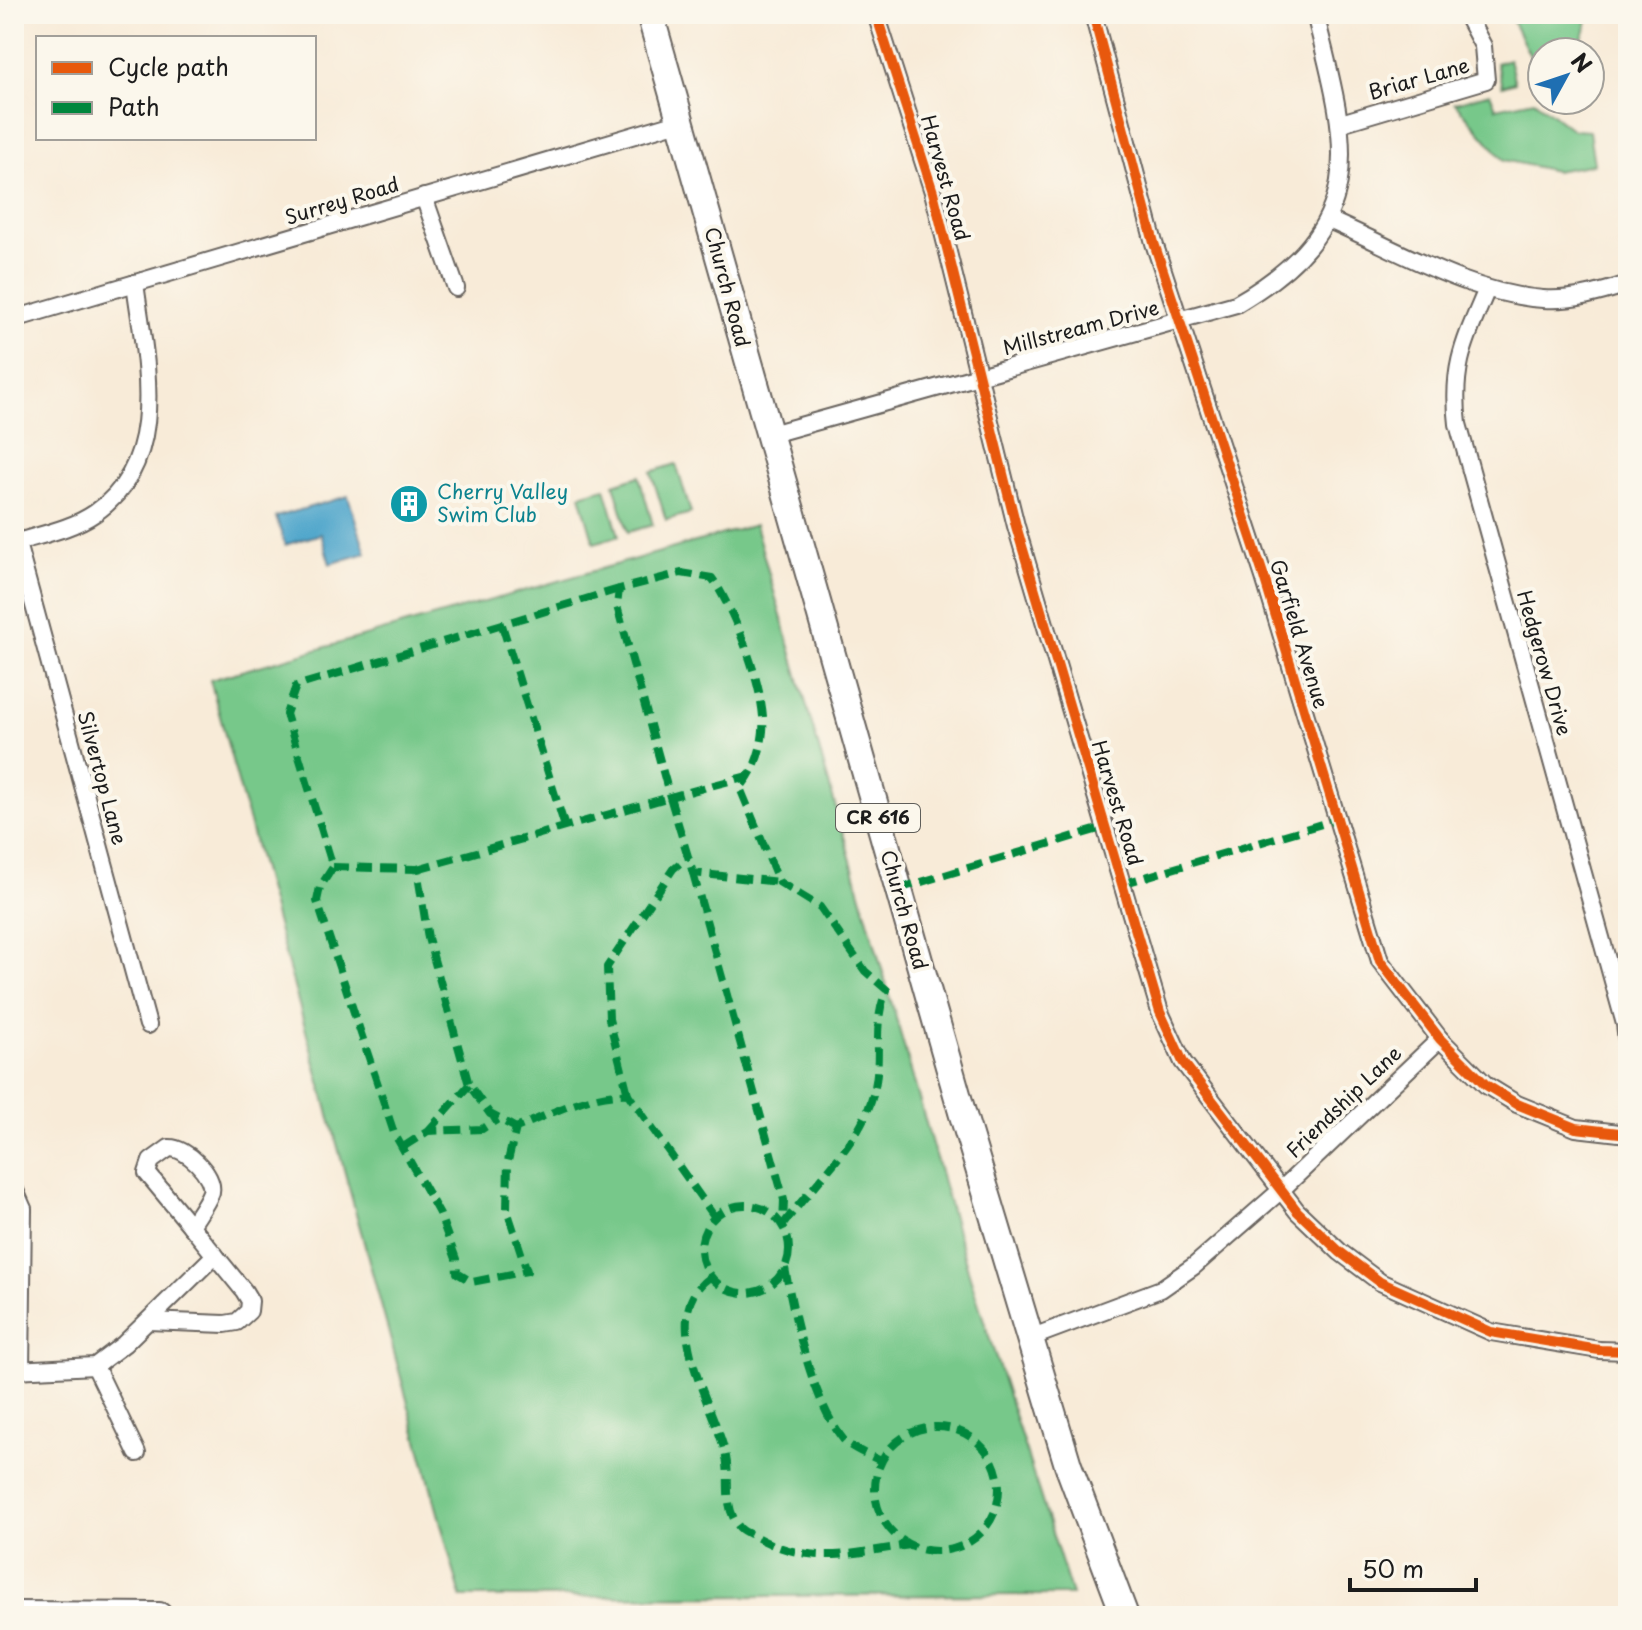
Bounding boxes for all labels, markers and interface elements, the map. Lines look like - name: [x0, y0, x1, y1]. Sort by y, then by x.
- legend: [36, 36, 316, 140]
- north arrow: [1526, 36, 1606, 116]
- text: N: [1564, 45, 1601, 79]
- text: Cycle path: [108, 48, 229, 84]
- street label: Briar Lane: [1365, 49, 1473, 107]
- text: Path: [108, 88, 160, 124]
- street label: Harvest Road: [914, 111, 978, 244]
- street label: Surrey Road: [281, 168, 402, 232]
- street label: Church Road: [698, 223, 758, 350]
- street label: Millstream Drive: [999, 292, 1162, 362]
- place label: Cherry Valley Swim Club: [437, 476, 568, 529]
- building icon: Cherry Valley Swim Club: [388, 483, 430, 525]
- street label: Garfield Avenue: [1263, 555, 1337, 712]
- street label: Hedgerow Drive: [1510, 587, 1580, 739]
- street label: Silvertop Lane: [71, 707, 135, 848]
- street label: Harvest Road: [1085, 736, 1151, 869]
- road number: CR 616: [836, 804, 920, 832]
- street label: Church Road: [874, 846, 936, 973]
- street label: Friendship Lane: [1279, 1038, 1408, 1164]
- scale bar: [1350, 1542, 1476, 1592]
- text: 50 m: [1362, 1550, 1424, 1586]

